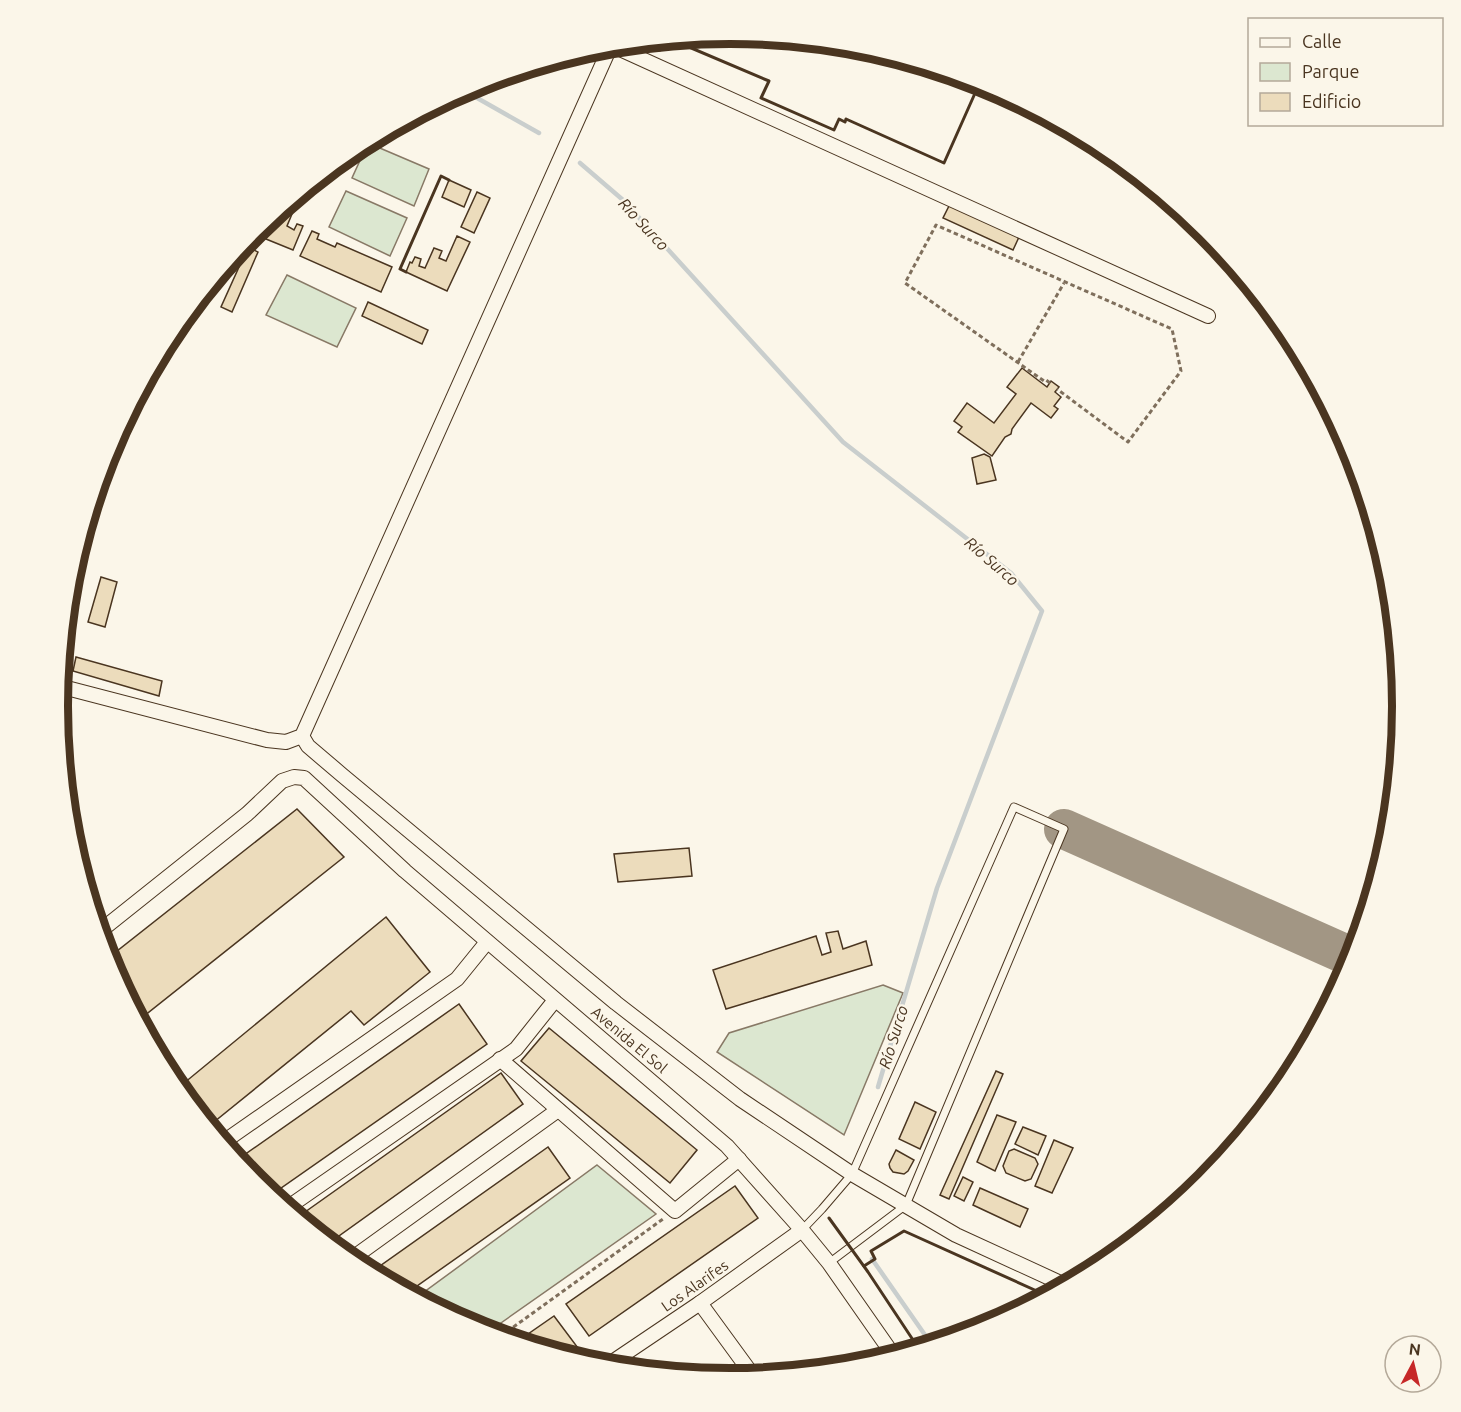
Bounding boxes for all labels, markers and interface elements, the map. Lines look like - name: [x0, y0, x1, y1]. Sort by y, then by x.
- legend: [1248, 18, 1443, 126]
- text: Calle: [1302, 31, 1342, 51]
- text: Parque: [1302, 61, 1359, 81]
- text: Edificio: [1302, 91, 1361, 111]
- water label: Río Surco: [615, 194, 673, 254]
- water label: Río Surco: [962, 533, 1023, 589]
- street label: Avenida El Sol: [588, 1003, 671, 1076]
- water label: Río Surco: [875, 1003, 911, 1071]
- street label: Los Alarifes: [658, 1256, 731, 1315]
- north arrow: [1383, 1334, 1443, 1394]
- text: N: [1408, 1339, 1422, 1359]

